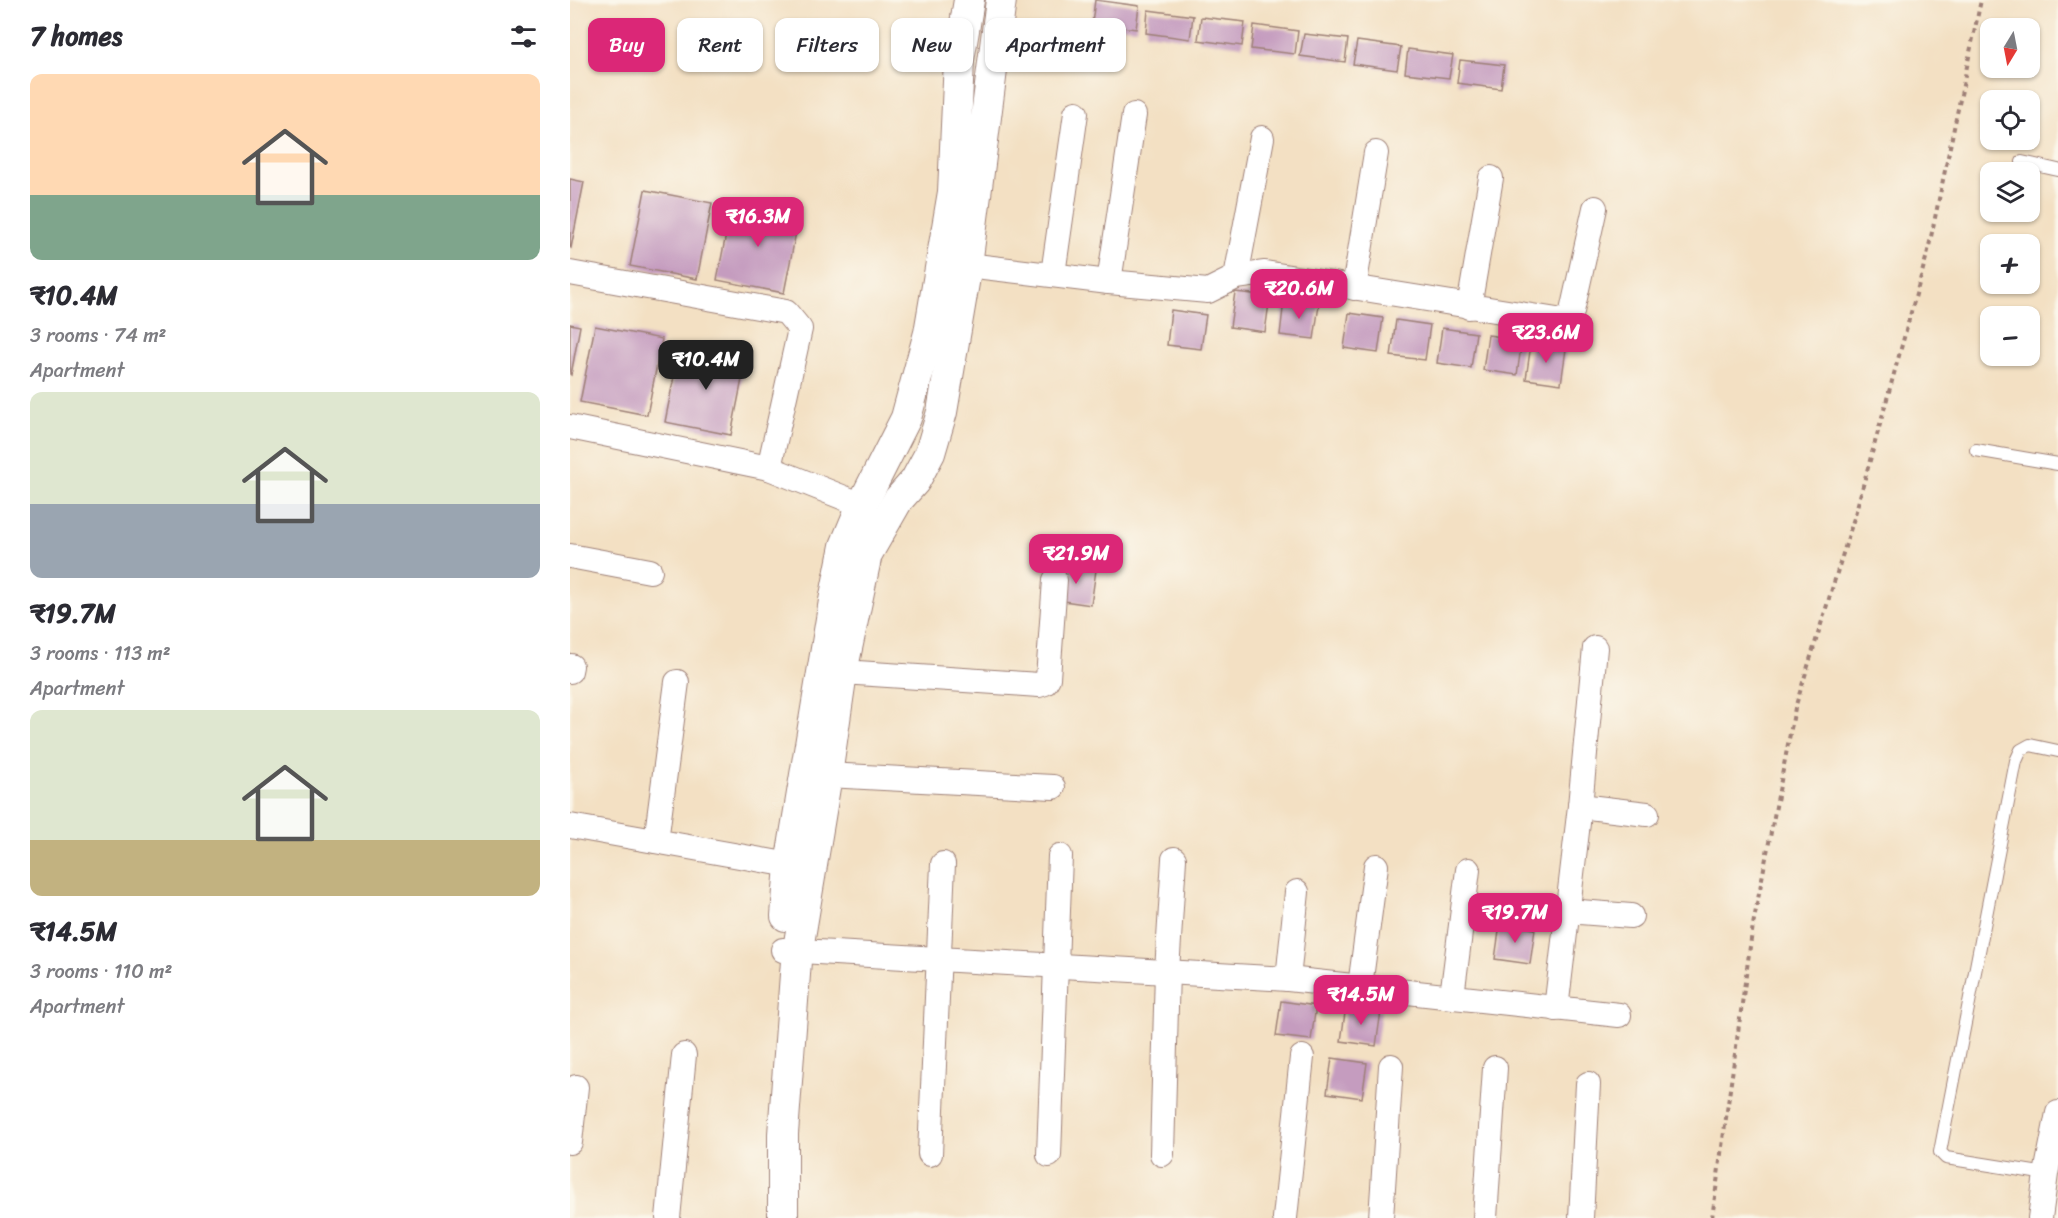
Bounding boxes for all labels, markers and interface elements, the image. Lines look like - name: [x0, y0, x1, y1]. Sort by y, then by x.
- text: 7 homes: [30, 13, 122, 59]
- chip: Buy: [588, 18, 665, 72]
- chip: Rent: [677, 18, 763, 72]
- chip: Filters: [775, 18, 879, 72]
- chip: New: [891, 18, 973, 72]
- chip: Apartment: [985, 18, 1126, 72]
- north arrow: [1980, 18, 2040, 78]
- map controls: [1980, 18, 2040, 366]
- icon: filters: [507, 20, 540, 53]
- button: locate: [1980, 90, 2040, 150]
- icon: home: [231, 113, 339, 221]
- button: layers: [1980, 162, 2040, 222]
- pin: ₹16.3M: [709, 197, 807, 248]
- text: ₹16.3M: [726, 199, 790, 234]
- button: +: [1980, 234, 2040, 294]
- pin: ₹20.6M: [1250, 269, 1348, 320]
- text: ₹20.6M: [1264, 271, 1334, 306]
- text: ₹10.4M: [30, 272, 117, 318]
- button: −: [1980, 306, 2040, 366]
- pin: ₹23.6M: [1497, 313, 1595, 364]
- text: ₹23.6M: [1512, 315, 1580, 350]
- text: 3 rooms · 74 m²: [30, 318, 166, 353]
- pin: ₹10.4M: [657, 340, 755, 391]
- text: ₹10.4M: [672, 342, 740, 377]
- text: Apartment: [30, 353, 124, 388]
- icon: home: [231, 431, 339, 539]
- pin: ₹21.9M: [1027, 534, 1125, 585]
- text: ₹21.9M: [1043, 536, 1109, 571]
- text: ₹19.7M: [30, 590, 116, 636]
- text: 3 rooms · 113 m²: [30, 636, 171, 671]
- text: Apartment: [30, 671, 124, 706]
- icon: home: [231, 749, 339, 857]
- pin: ₹19.7M: [1466, 893, 1564, 944]
- text: ₹19.7M: [1482, 895, 1548, 930]
- text: ₹14.5M: [30, 908, 117, 954]
- text: 3 rooms · 110 m²: [30, 954, 172, 989]
- pin: ₹14.5M: [1312, 975, 1410, 1026]
- text: ₹14.5M: [1328, 977, 1394, 1012]
- text: Apartment: [30, 989, 124, 1024]

